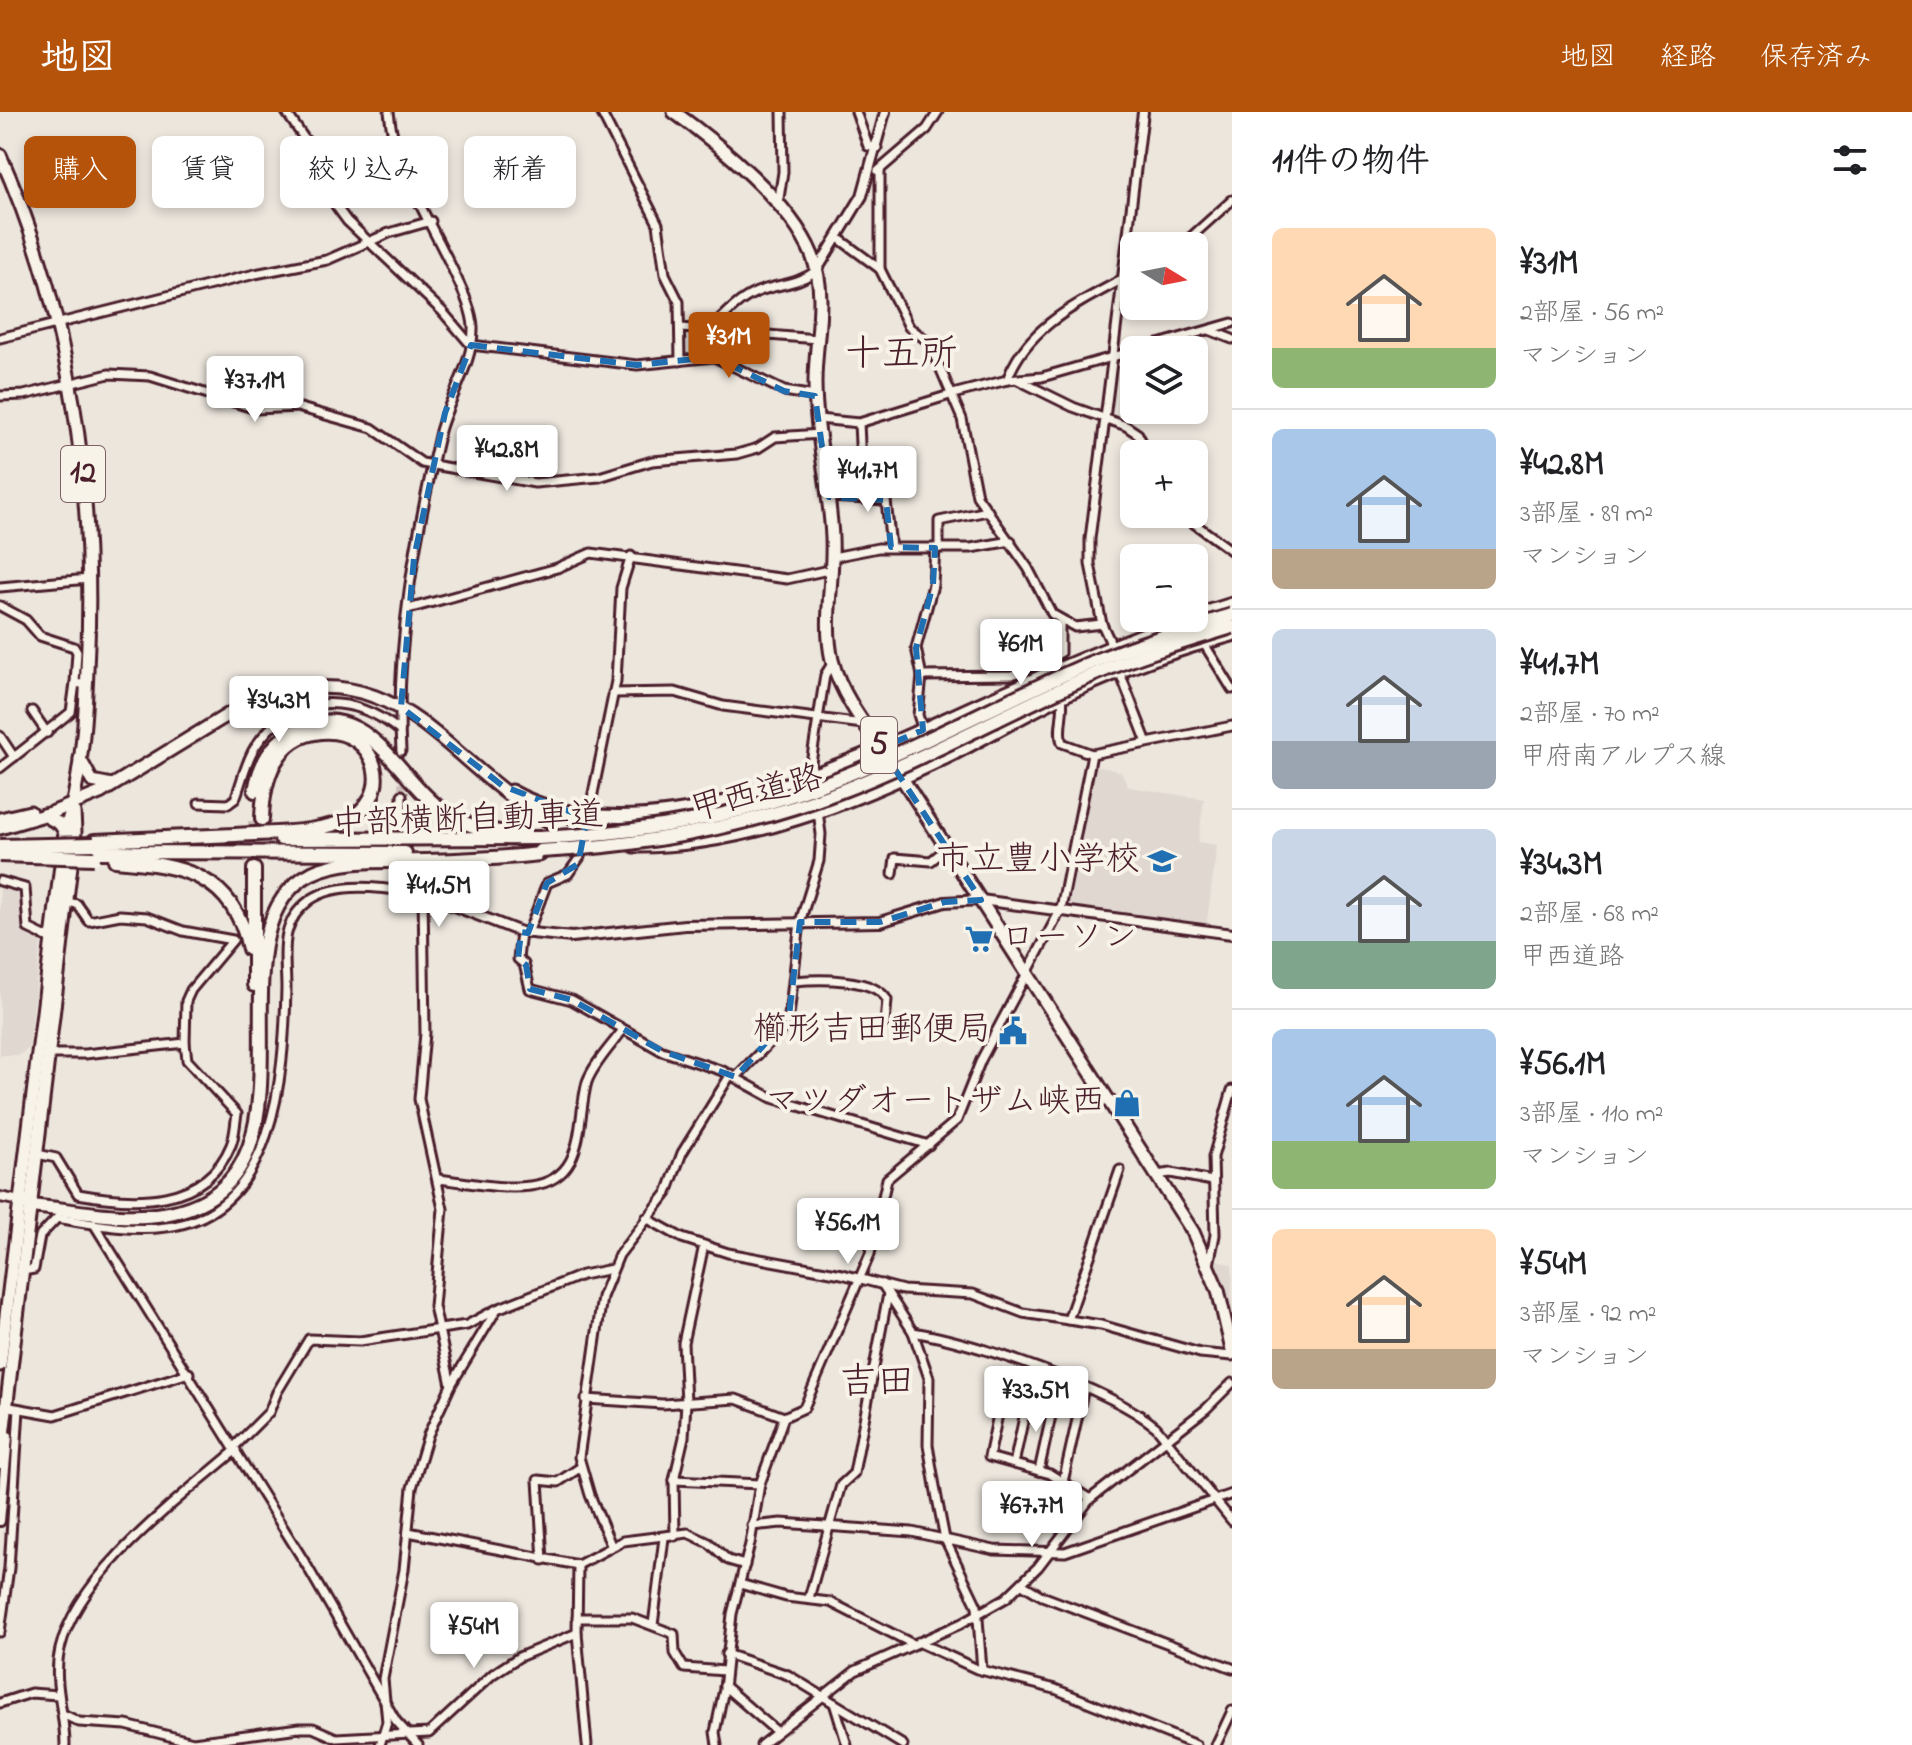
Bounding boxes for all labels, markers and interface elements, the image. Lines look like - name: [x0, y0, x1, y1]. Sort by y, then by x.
- text: 地図: [40, 32, 116, 88]
- text: 地図: [1560, 38, 1616, 79]
- text: 経路: [1660, 38, 1716, 79]
- text: 保存済み: [1760, 38, 1872, 79]
- chip: 購入: [24, 136, 136, 208]
- chip: 賃貸: [152, 136, 264, 208]
- chip: 絞り込み: [280, 136, 448, 208]
- chip: 新着: [464, 136, 576, 208]
- text: 11件の物件: [1272, 138, 1430, 188]
- icon: filters: [1828, 138, 1872, 182]
- north arrow: [1120, 232, 1208, 320]
- map controls: [1120, 232, 1208, 632]
- text: ¥31M: [1520, 240, 1579, 290]
- icon: home: [1336, 260, 1432, 356]
- text: 2部屋 · 56 m²: [1520, 295, 1664, 333]
- pin: ¥31M: [682, 312, 776, 380]
- text: ¥31M: [707, 319, 751, 357]
- district label: 十五所: [844, 328, 958, 384]
- button: layers: [1120, 336, 1208, 424]
- text: マンション: [1520, 338, 1649, 376]
- pin: ¥37.1M: [190, 356, 320, 424]
- text: ¥37.1M: [225, 363, 285, 401]
- pin: ¥42.8M: [442, 425, 572, 493]
- text: ¥42.8M: [475, 432, 539, 470]
- button: +: [1120, 440, 1208, 528]
- text: ¥42.8M: [1520, 441, 1605, 491]
- road number: 12: [61, 446, 105, 502]
- pin: ¥41.7M: [803, 446, 933, 514]
- text: ¥41.7M: [838, 453, 898, 491]
- icon: home: [1336, 461, 1432, 557]
- text: 3部屋 · 89 m²: [1520, 496, 1653, 534]
- text: マンション: [1520, 539, 1649, 577]
- button: −: [1120, 544, 1208, 632]
- pin: ¥61M: [974, 619, 1068, 687]
- text: ¥61M: [998, 626, 1044, 664]
- text: ¥41.7M: [1520, 641, 1600, 691]
- icon: home: [1336, 661, 1432, 757]
- pin: ¥34.3M: [214, 676, 344, 744]
- text: ¥34.3M: [247, 683, 311, 721]
- text: 2部屋 · 70 m²: [1520, 696, 1660, 734]
- road number: 5: [861, 717, 897, 773]
- text: 甲府南アルプス線: [1520, 739, 1725, 777]
- street label: 甲西道路: [685, 753, 829, 837]
- street label: 中部横断自動車道: [331, 791, 605, 851]
- place label: 市立豊小学校: [936, 836, 1140, 886]
- text: ¥34.3M: [1520, 841, 1603, 891]
- school or university icon: 市立豊小学校: [1147, 846, 1177, 876]
- pin: ¥41.5M: [374, 861, 504, 929]
- icon: home: [1336, 861, 1432, 957]
- text: ¥41.5M: [406, 868, 472, 906]
- text: 2部屋 · 68 m²: [1520, 896, 1659, 934]
- place label: ローソン: [1001, 914, 1137, 964]
- supermarket icon: ローソン: [964, 924, 994, 954]
- text: 甲西道路: [1520, 939, 1624, 977]
- place label: 櫛形吉田郵便局: [753, 1006, 991, 1056]
- public building icon: 櫛形吉田郵便局: [998, 1016, 1028, 1046]
- text: ¥56.1M: [1520, 1041, 1606, 1091]
- icon: home: [1336, 1061, 1432, 1157]
- place label: マツダオートザム峡西: [765, 1078, 1105, 1128]
- shop icon: マツダオートザム峡西: [1112, 1088, 1142, 1118]
- text: 3部屋 · 110 m²: [1520, 1096, 1663, 1134]
- text: マンション: [1520, 1139, 1649, 1177]
- pin: ¥56.1M: [783, 1198, 913, 1266]
- text: ¥56.1M: [815, 1205, 881, 1243]
- text: ¥54M: [1520, 1241, 1587, 1291]
- icon: home: [1336, 1261, 1432, 1357]
- text: 3部屋 · 92 m²: [1520, 1296, 1656, 1334]
- text: マンション: [1520, 1339, 1649, 1377]
- district label: 吉田: [839, 1356, 915, 1412]
- pin: ¥33.5M: [971, 1366, 1101, 1434]
- text: ¥33.5M: [1002, 1373, 1070, 1411]
- pin: ¥67.7M: [967, 1481, 1097, 1549]
- text: ¥67.7M: [1000, 1488, 1064, 1526]
- pin: ¥54M: [427, 1602, 521, 1670]
- text: ¥54M: [448, 1609, 500, 1647]

